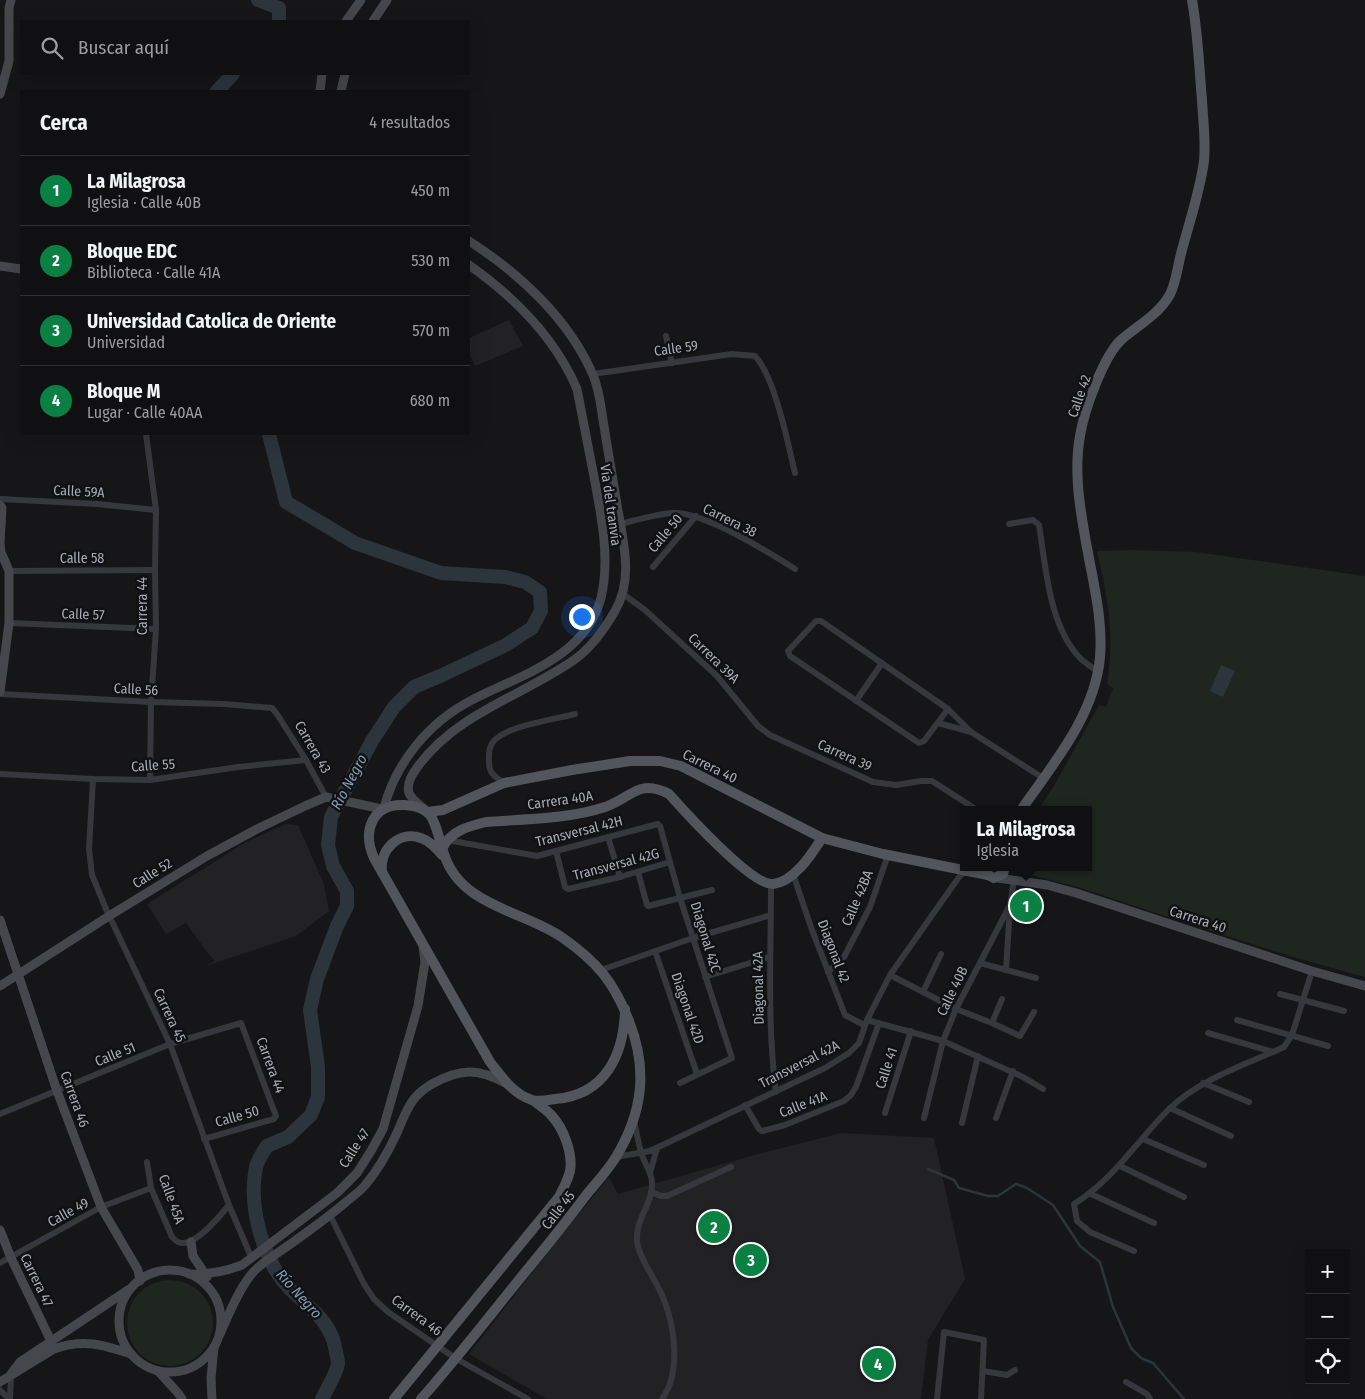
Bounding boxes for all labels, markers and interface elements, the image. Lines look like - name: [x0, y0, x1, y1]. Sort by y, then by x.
- search box: [20, 20, 470, 75]
- icon: search: [38, 34, 66, 62]
- text: Buscar aquí: [78, 36, 169, 59]
- text: Cerca: [40, 110, 88, 136]
- text: 4 resultados: [369, 113, 450, 132]
- text: La Milagrosa: [87, 170, 186, 193]
- text: 1: [53, 181, 59, 200]
- text: 450 m: [411, 181, 450, 200]
- text: Iglesia · Calle 40B: [87, 193, 201, 212]
- text: Bloque EDC: [87, 240, 177, 263]
- text: 2: [52, 251, 60, 270]
- text: 530 m: [411, 251, 450, 270]
- text: Biblioteca · Calle 41A: [87, 263, 221, 282]
- text: Universidad Catolica de Oriente: [87, 310, 336, 333]
- text: 3: [52, 321, 60, 340]
- text: 570 m: [412, 321, 450, 340]
- text: Universidad: [87, 333, 165, 352]
- street label: Calle 59: [653, 337, 699, 360]
- street label: Calle 42: [1064, 373, 1095, 420]
- text: Bloque M: [87, 380, 160, 403]
- text: 4: [52, 391, 60, 410]
- text: 680 m: [410, 391, 450, 410]
- text: Lugar · Calle 40AA: [87, 403, 202, 422]
- street label: Vía del tranvía: [596, 463, 625, 547]
- street label: Calle 59A: [53, 482, 106, 501]
- street label: Carrera 38: [700, 500, 760, 541]
- street label: Calle 50: [644, 511, 686, 556]
- street label: Calle 58: [60, 550, 104, 567]
- street label: Carrera 44: [134, 577, 151, 635]
- your location: [569, 604, 595, 630]
- street label: Calle 57: [61, 605, 105, 624]
- street label: Carrera 39A: [684, 630, 743, 687]
- street label: Calle 56: [113, 680, 159, 699]
- street label: Carrera 43: [291, 718, 334, 776]
- street label: Carrera 39: [815, 736, 875, 775]
- street label: Carrera 40: [680, 746, 740, 787]
- water label: Río Negro: [327, 751, 371, 813]
- street label: Calle 55: [130, 755, 176, 776]
- street label: Carrera 40A: [526, 787, 595, 814]
- popup: [960, 806, 1092, 871]
- street label: Transversal 42H: [534, 812, 624, 851]
- text: La Milagrosa: [977, 818, 1075, 841]
- text: Iglesia: [977, 841, 1019, 860]
- street label: Transversal 42G: [571, 845, 661, 884]
- street label: Calle 52: [129, 855, 175, 892]
- street label: Calle 42BA: [838, 867, 877, 929]
- pin: 1: [1010, 887, 1042, 925]
- street label: Diagonal 42C: [687, 900, 724, 975]
- street label: Carrera 40: [1167, 902, 1228, 937]
- street label: Diagonal 42: [814, 917, 853, 985]
- street label: Diagonal 42A: [749, 951, 768, 1025]
- street label: Calle 40B: [933, 963, 972, 1019]
- street label: Diagonal 42D: [667, 970, 708, 1046]
- street label: Carrera 45: [150, 985, 189, 1045]
- street label: Carrera 44: [253, 1035, 289, 1096]
- street label: Transversal 42A: [756, 1037, 843, 1092]
- street label: Calle 51: [92, 1039, 138, 1070]
- street label: Calle 41: [872, 1045, 901, 1091]
- street label: Carrera 46: [57, 1069, 93, 1130]
- street label: Calle 41A: [777, 1087, 830, 1121]
- street label: Calle 50: [213, 1102, 261, 1131]
- street label: Calle 47: [335, 1125, 374, 1171]
- street label: Calle 45A: [155, 1172, 189, 1227]
- street label: Calle 45: [538, 1188, 579, 1233]
- street label: Calle 49: [45, 1194, 92, 1231]
- pin: 2: [698, 1208, 730, 1246]
- pin: 3: [735, 1241, 767, 1279]
- map controls: [1305, 1249, 1350, 1384]
- button: +: [1305, 1249, 1350, 1294]
- street label: Carrera 47: [16, 1251, 57, 1310]
- water label: Río Negro: [272, 1266, 326, 1322]
- street label: Carrera 46: [388, 1291, 445, 1339]
- button: −: [1305, 1294, 1350, 1339]
- button: locate: [1305, 1339, 1350, 1384]
- pin: 4: [862, 1345, 894, 1383]

